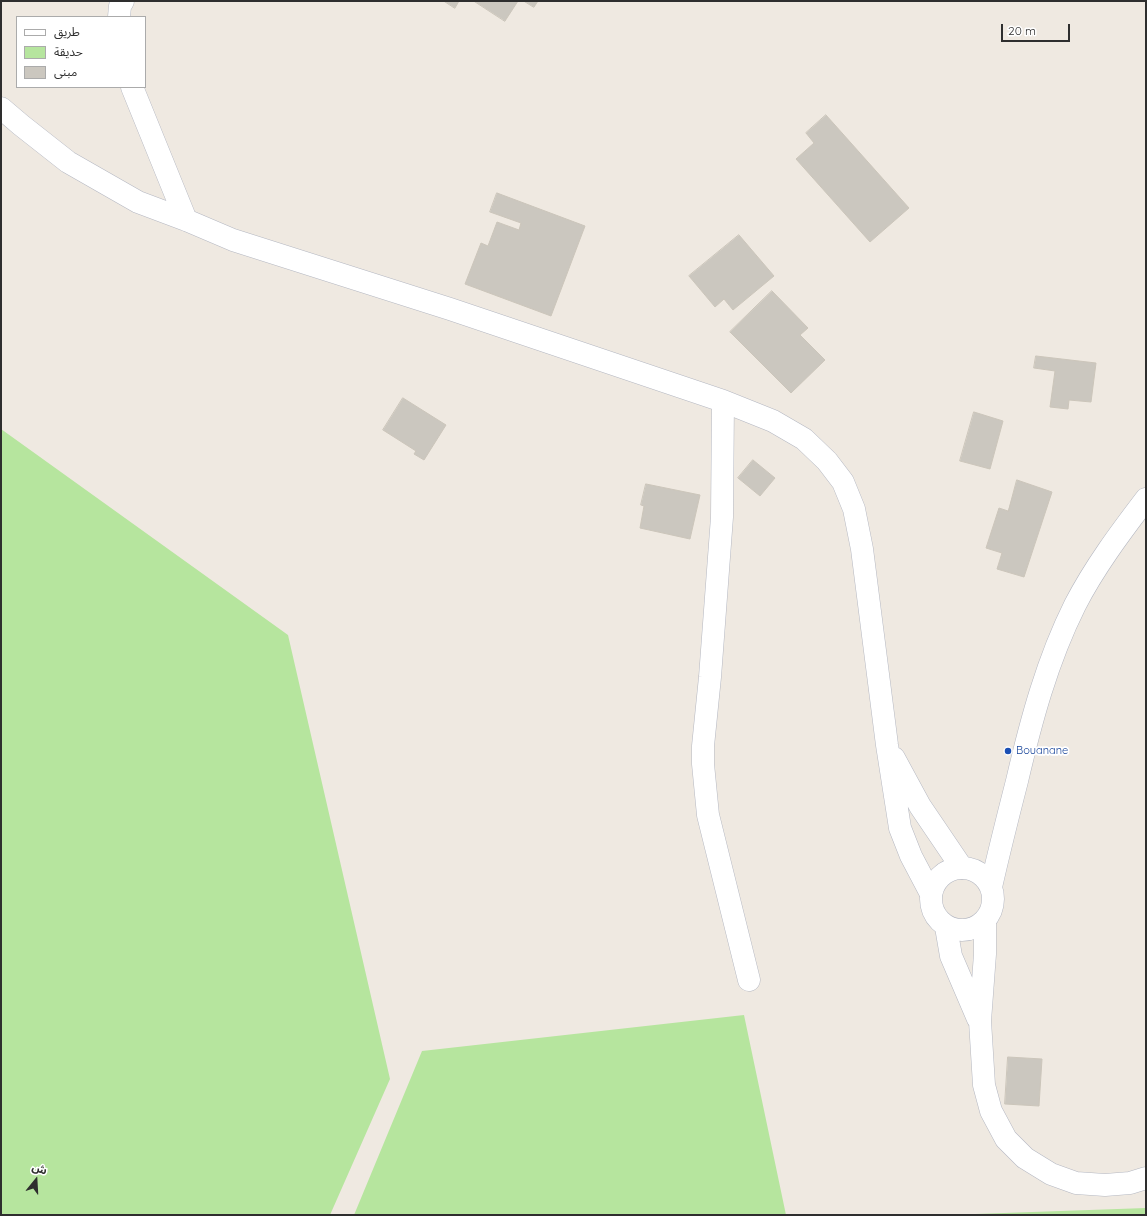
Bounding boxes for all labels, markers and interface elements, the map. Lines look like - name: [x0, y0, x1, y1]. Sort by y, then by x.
- legend: [16, 16, 146, 88]
- scale bar: [1003, 16, 1072, 42]
- text: 20 m: [1008, 23, 1036, 38]
- text: طريق: [54, 24, 80, 39]
- text: حديقة: [54, 44, 83, 59]
- text: مبنى: [54, 64, 77, 79]
- place label: Bouanane: [1016, 744, 1068, 758]
- marker: Bouanane: [1003, 746, 1013, 756]
- north arrow: [16, 1160, 56, 1200]
- text: ش: [30, 1160, 49, 1178]

